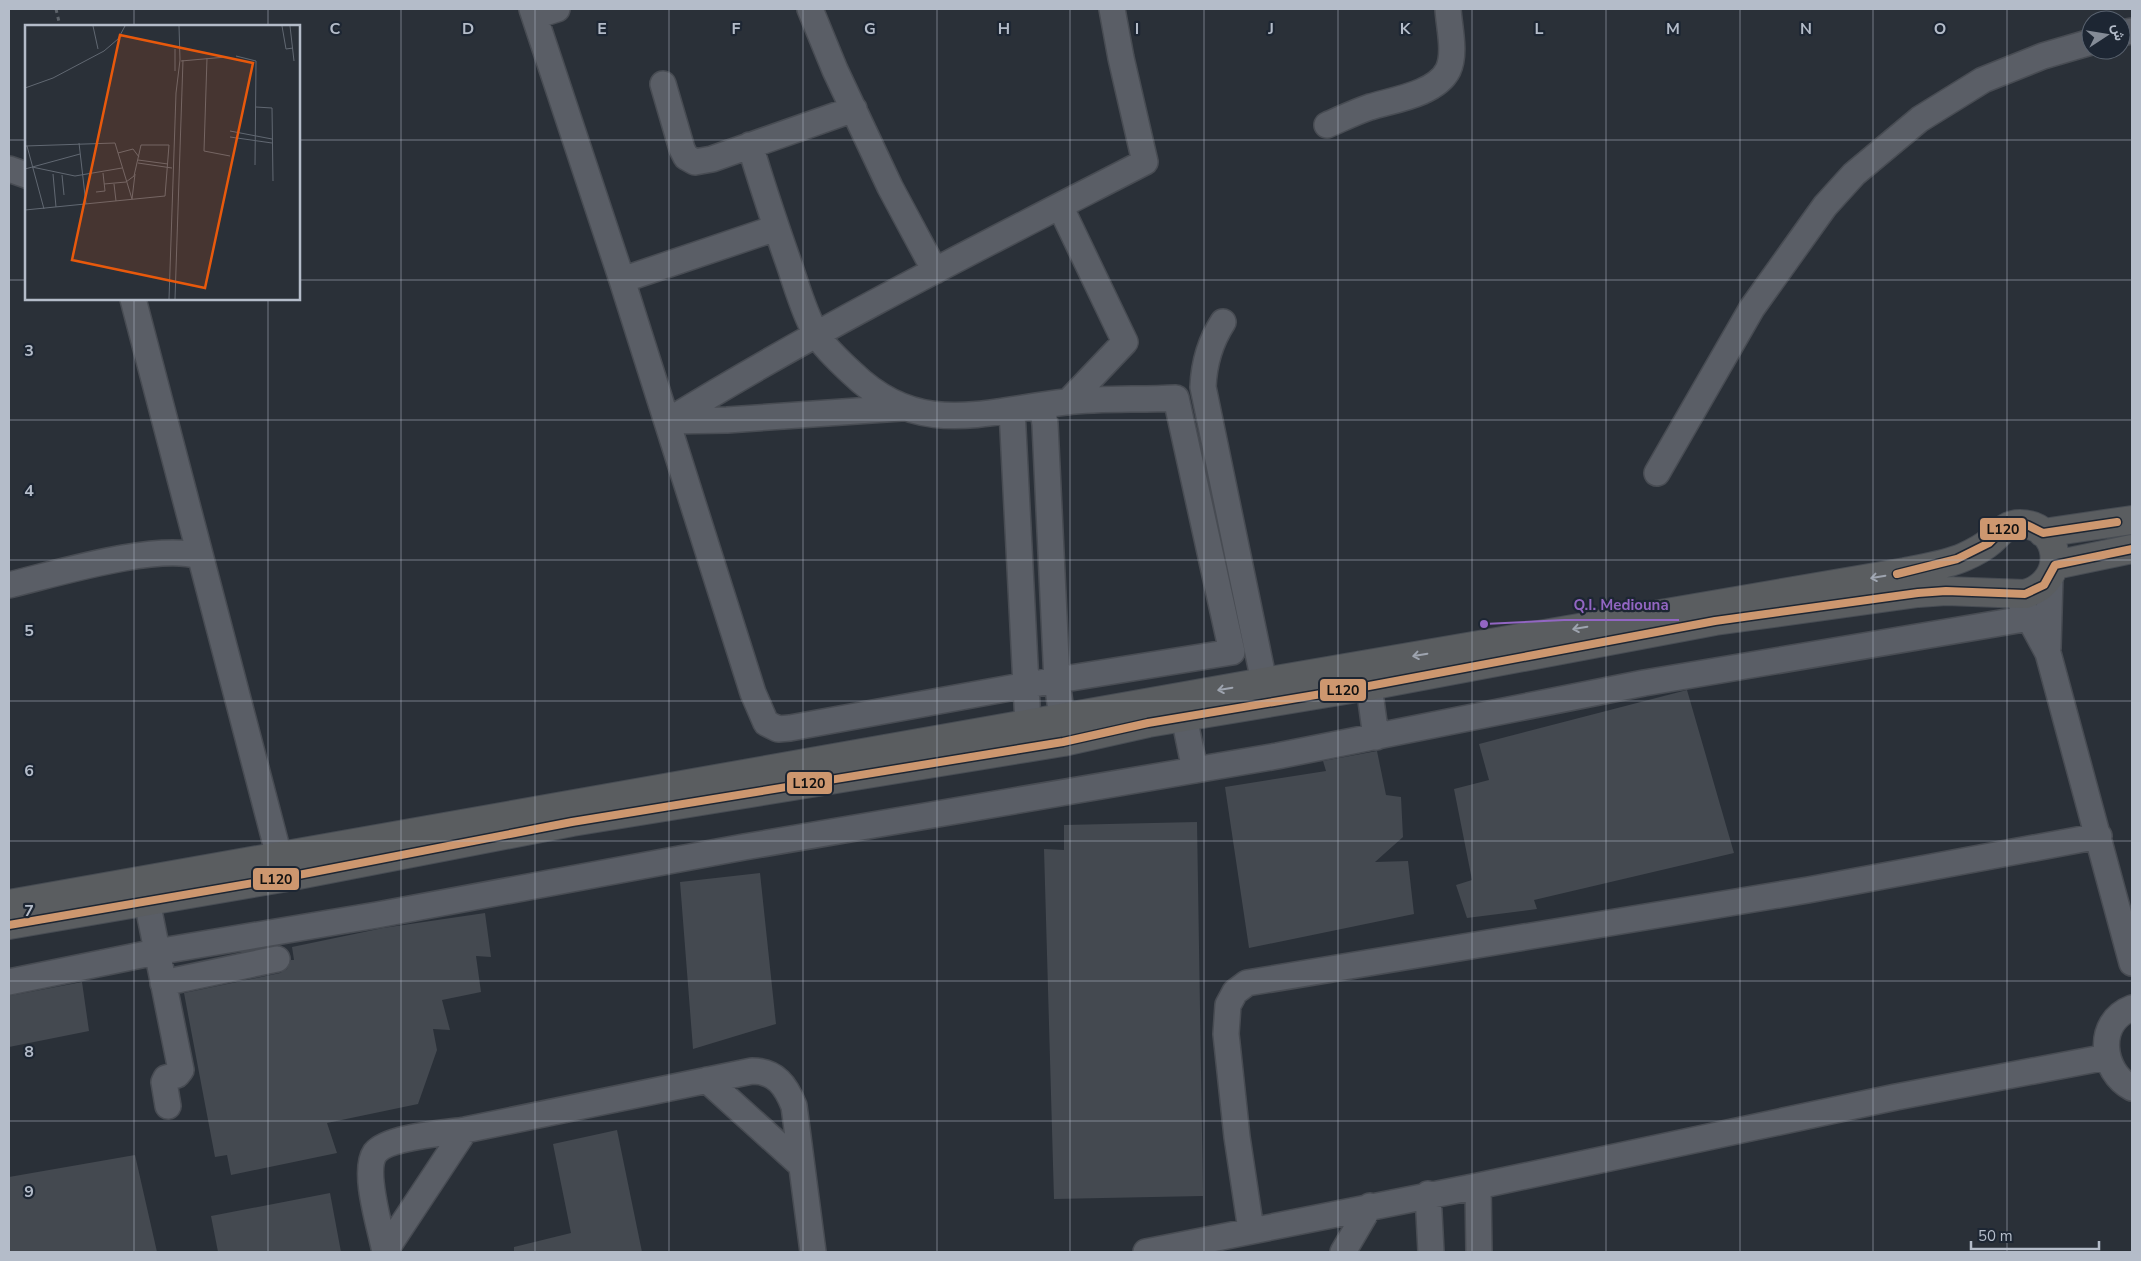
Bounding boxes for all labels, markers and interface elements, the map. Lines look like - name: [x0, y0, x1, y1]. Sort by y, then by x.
- north arrow: [2081, 10, 2131, 60]
- text: C: [330, 18, 341, 40]
- text: D: [462, 18, 474, 40]
- text: E: [597, 18, 607, 40]
- text: F: [732, 18, 741, 40]
- text: G: [864, 18, 876, 40]
- text: H: [998, 18, 1010, 40]
- text: I: [1135, 18, 1139, 40]
- text: J: [1267, 18, 1274, 40]
- text: K: [1400, 18, 1412, 40]
- text: L: [1535, 18, 1544, 40]
- text: M: [1666, 18, 1680, 40]
- text: N: [1800, 18, 1812, 40]
- text: O: [1934, 18, 1946, 40]
- text: ش: [2107, 22, 2129, 43]
- inset map: [25, 25, 300, 300]
- text: 3: [24, 340, 34, 362]
- text: 4: [24, 480, 34, 502]
- line badge: L120: [1979, 517, 2027, 541]
- text: L120: [1986, 520, 2020, 539]
- one-way arrow: [1871, 572, 1887, 582]
- callout: Q.I. Mediouna: [1564, 590, 1679, 620]
- text: Q.I. Mediouna: [1573, 595, 1669, 615]
- text: 5: [24, 620, 34, 642]
- one-way arrow: [1572, 623, 1588, 633]
- one-way arrow: [1412, 651, 1428, 661]
- line badge: L120: [1319, 678, 1367, 702]
- text: L120: [1326, 681, 1360, 700]
- one-way arrow: [1218, 684, 1234, 694]
- text: 6: [24, 760, 34, 782]
- line badge: L120: [786, 771, 833, 795]
- text: L120: [792, 774, 826, 793]
- line badge: L120: [252, 867, 300, 891]
- text: L120: [259, 870, 293, 889]
- text: 7: [24, 900, 34, 922]
- text: 8: [24, 1041, 34, 1063]
- text: 9: [24, 1181, 34, 1203]
- scale bar: [1971, 1218, 2098, 1250]
- text: 50 m: [1978, 1226, 2013, 1246]

